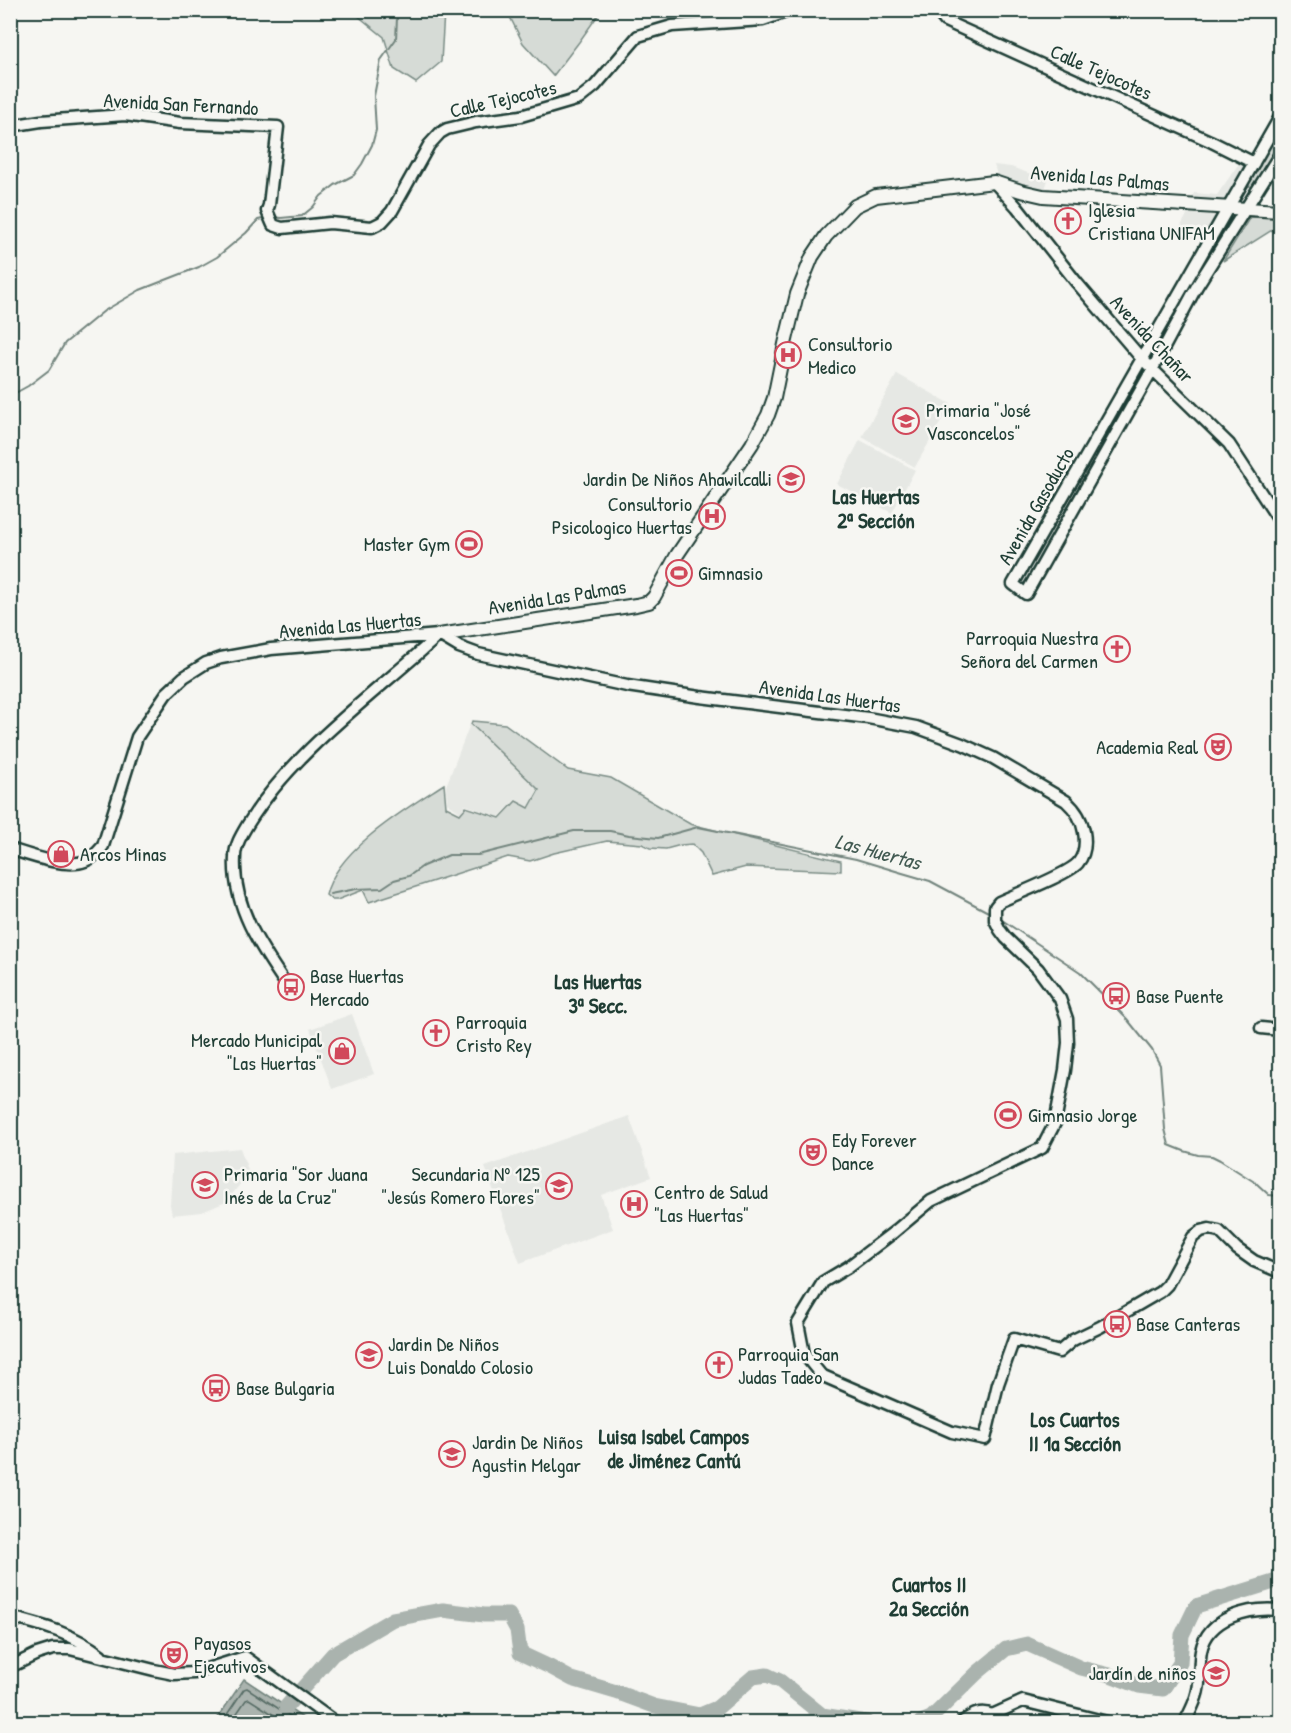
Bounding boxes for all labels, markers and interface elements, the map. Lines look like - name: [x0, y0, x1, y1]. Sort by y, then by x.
- street label: Calle Tejocotes: [1046, 37, 1156, 106]
- street label: Calle Tejocotes: [447, 73, 559, 124]
- street label: Avenida San Fernando: [103, 86, 259, 121]
- street label: Avenida Las Palmas: [1030, 158, 1171, 197]
- place label: Iglesia Cristiana UNIFAM: [1088, 196, 1215, 246]
- church icon: Iglesia Cristiana UNIFAM: [1053, 206, 1083, 236]
- street label: Avenida Chañar: [1105, 289, 1200, 389]
- place label: Consultorio Medico: [808, 330, 892, 380]
- hospital icon: Consultorio Medico: [773, 340, 803, 370]
- place label: Primaria "José Vasconcelos": [926, 396, 1031, 446]
- school or university icon: Primaria "José Vasconcelos": [891, 406, 921, 436]
- street label: Avenida Gasoducto: [991, 442, 1080, 569]
- school or university icon: Jardin De Niños Ahawilcalli: [776, 464, 806, 494]
- place label: Jardin De Niños Ahawilcalli: [583, 465, 772, 492]
- district label: Las Huertas 2ª Sección: [832, 482, 920, 535]
- place label: Consultorio Psicologico Huertas: [552, 490, 692, 540]
- hospital icon: Consultorio Psicologico Huertas: [697, 501, 727, 531]
- sports icon: Master Gym: [454, 529, 484, 559]
- place label: Master Gym: [364, 530, 450, 557]
- sports icon: Gimnasio: [664, 558, 694, 588]
- place label: Gimnasio: [698, 559, 763, 586]
- street label: Avenida Las Palmas: [486, 572, 628, 621]
- street label: Avenida Las Huertas: [278, 605, 422, 644]
- place label: Parroquia Nuestra Señora del Carmen: [961, 624, 1098, 674]
- church icon: Parroquia Nuestra Señora del Carmen: [1102, 634, 1132, 664]
- street label: Avenida Las Huertas: [758, 672, 903, 719]
- theatre icon: Academia Real: [1203, 732, 1233, 762]
- place label: Academia Real: [1096, 733, 1199, 760]
- water label: Las Huertas: [832, 826, 926, 877]
- shop icon: Arcos Minas: [46, 839, 76, 869]
- place label: Arcos Minas: [80, 840, 167, 867]
- place label: Base Huertas Mercado: [310, 962, 404, 1012]
- district label: Las Huertas 3ª Secc.: [554, 967, 642, 1020]
- bus stop icon: Base Huertas Mercado: [276, 972, 306, 1002]
- bus stop icon: Base Puente: [1101, 981, 1131, 1011]
- place label: Base Puente: [1136, 982, 1224, 1009]
- place label: Parroquia Cristo Rey: [456, 1008, 532, 1058]
- church icon: Parroquia Cristo Rey: [421, 1018, 451, 1048]
- place label: Mercado Municipal "Las Huertas": [191, 1026, 323, 1076]
- shop icon: Mercado Municipal "Las Huertas": [327, 1036, 357, 1066]
- sports icon: Gimnasio Jorge: [993, 1100, 1023, 1130]
- place label: Gimnasio Jorge: [1028, 1101, 1137, 1128]
- place label: Edy Forever Dance: [832, 1126, 917, 1176]
- theatre icon: Edy Forever Dance: [798, 1137, 828, 1167]
- place label: Primaria "Sor Juana Inés de la Cruz": [224, 1160, 368, 1210]
- place label: Secundaria Nº 125 "Jesús Romero Flores": [381, 1160, 541, 1210]
- school or university icon: Primaria "Sor Juana Inés de la Cruz": [190, 1170, 220, 1200]
- school or university icon: Secundaria Nº 125 "Jesús Romero Flores": [544, 1171, 574, 1201]
- place label: Centro de Salud "Las Huertas": [654, 1178, 768, 1228]
- hospital icon: Centro de Salud "Las Huertas": [619, 1189, 649, 1219]
- bus stop icon: Base Canteras: [1102, 1309, 1132, 1339]
- place label: Base Canteras: [1136, 1310, 1240, 1337]
- place label: Jardin De Niños Luis Donaldo Colosio: [388, 1330, 533, 1380]
- school or university icon: Jardin De Niños Luis Donaldo Colosio: [354, 1340, 384, 1370]
- place label: Parroquia San Judas Tadeo: [738, 1340, 839, 1390]
- church icon: Parroquia San Judas Tadeo: [704, 1350, 734, 1380]
- bus stop icon: Base Bulgaria: [201, 1373, 231, 1403]
- place label: Base Bulgaria: [236, 1374, 335, 1401]
- district label: Los Cuartos II 1a Sección: [1029, 1405, 1121, 1458]
- district label: Luisa Isabel Campos de Jiménez Cantú: [599, 1422, 749, 1475]
- place label: Jardin De Niños Agustin Melgar: [472, 1428, 583, 1478]
- school or university icon: Jardin De Niños Agustin Melgar: [437, 1439, 467, 1469]
- district label: Cuartos II 2a Sección: [889, 1570, 969, 1623]
- place label: Payasos Ejecutivos: [194, 1629, 267, 1679]
- theatre icon: Payasos Ejecutivos: [159, 1640, 189, 1670]
- school or university icon: Jardín de niños: [1201, 1658, 1231, 1688]
- place label: Jardín de niños: [1088, 1659, 1196, 1686]

